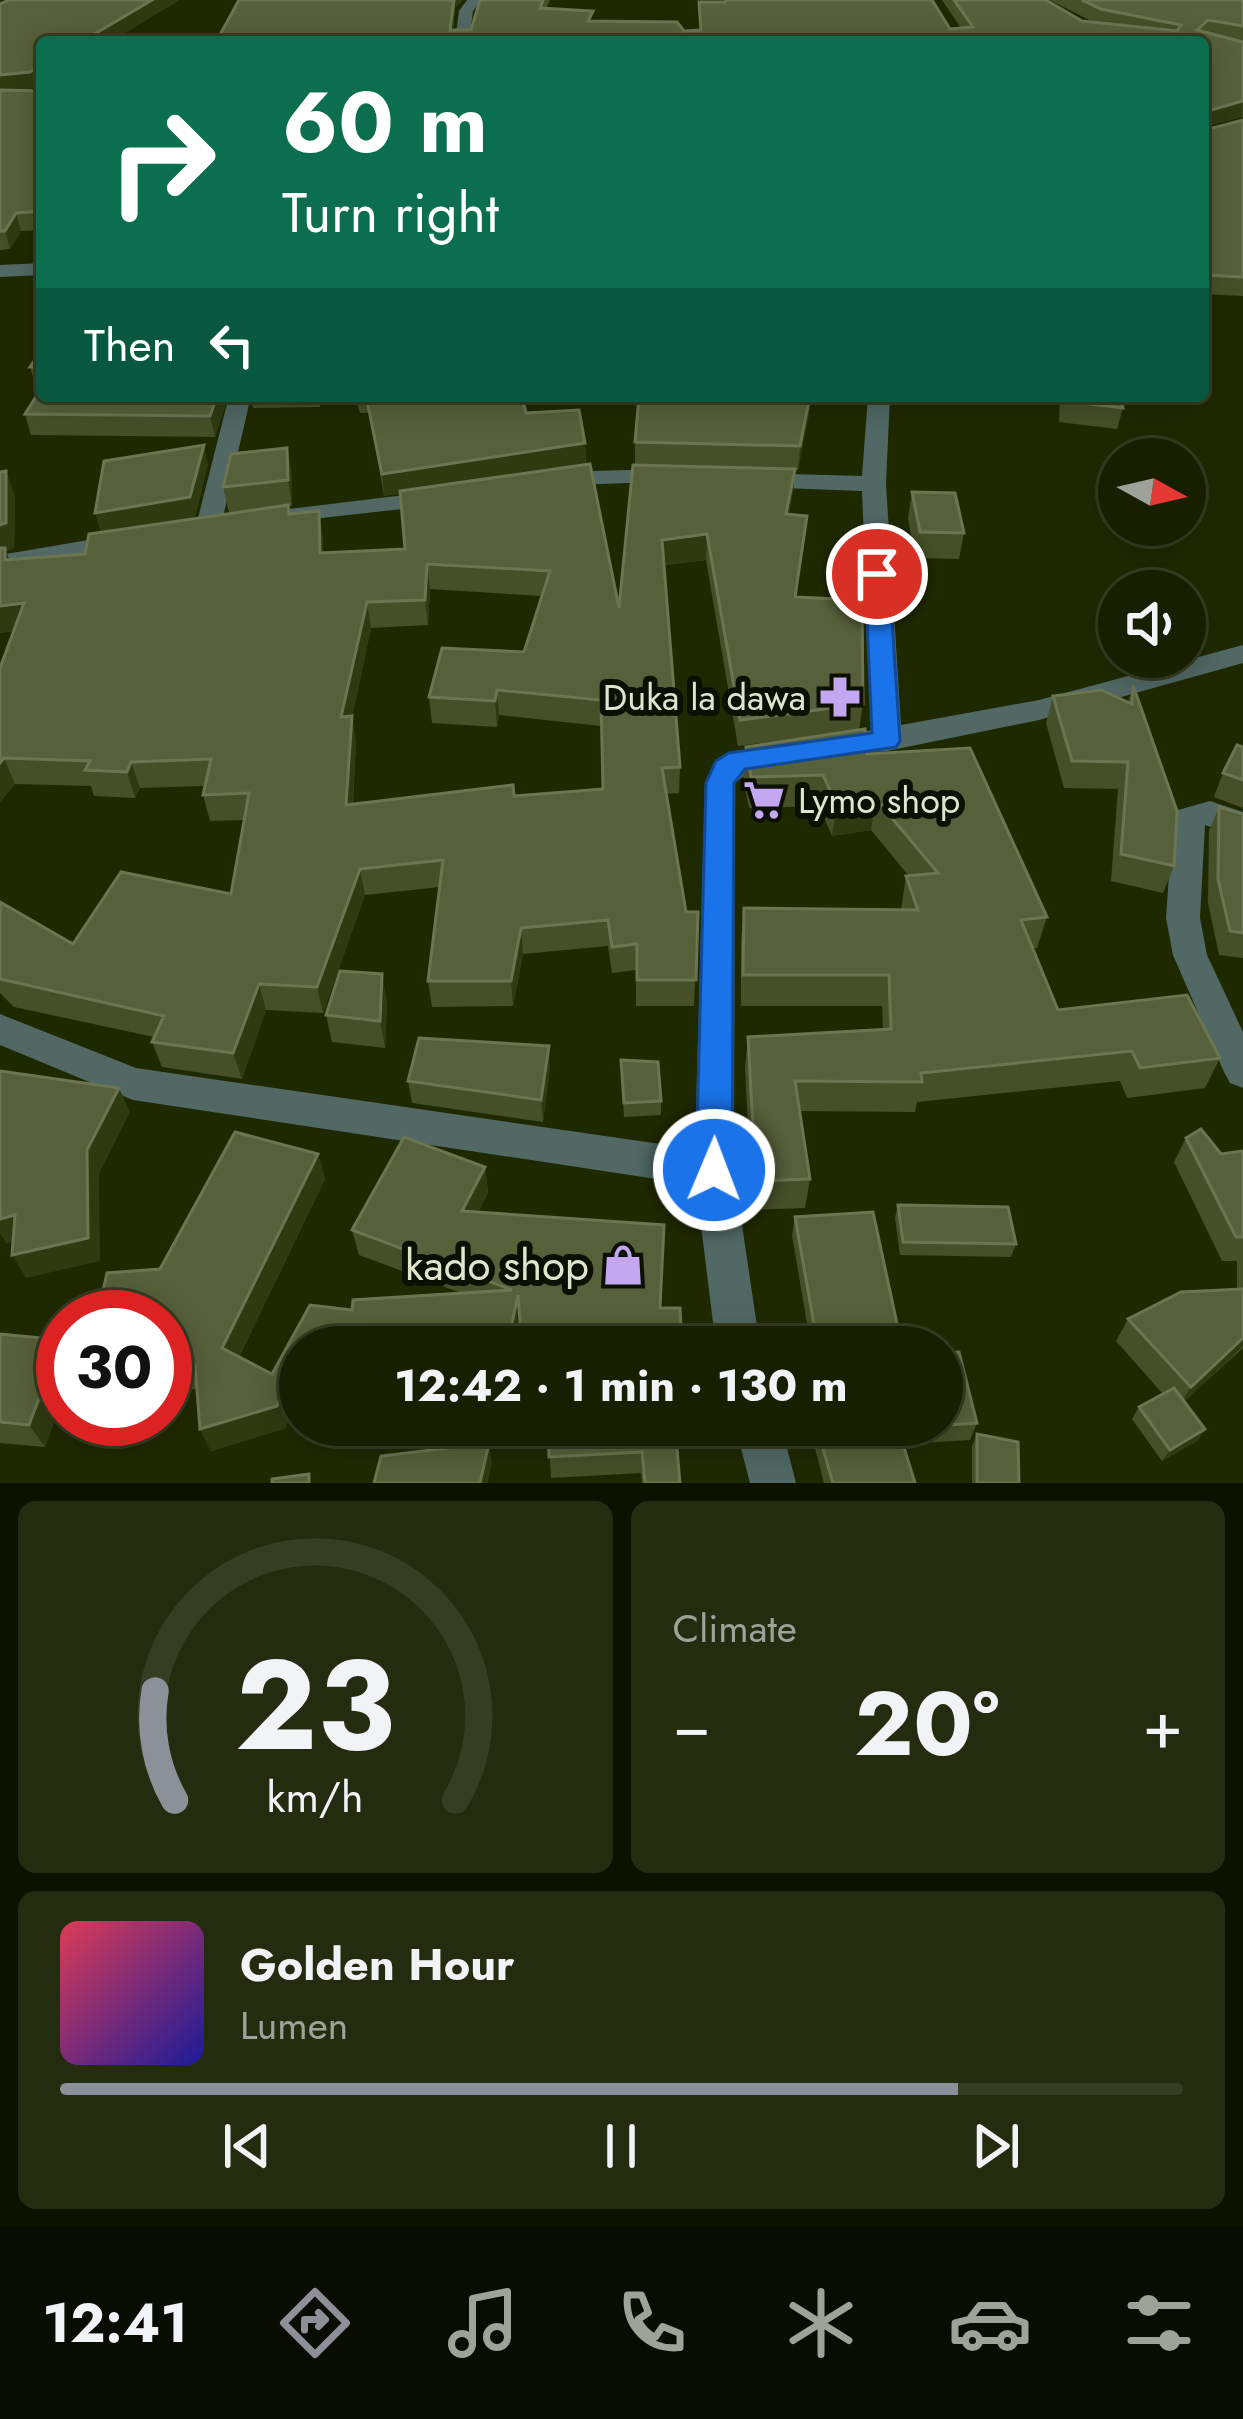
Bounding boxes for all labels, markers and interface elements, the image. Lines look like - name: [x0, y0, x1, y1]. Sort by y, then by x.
- text: 60 m: [282, 62, 488, 184]
- icon: right: [84, 84, 240, 240]
- text: Turn right: [282, 174, 499, 252]
- icon: left: [199, 312, 265, 378]
- text: Then: [84, 313, 175, 378]
- north arrow: [1098, 438, 1206, 546]
- map controls: [1098, 438, 1206, 678]
- pin: [826, 523, 928, 625]
- icon: arrive: [844, 541, 910, 607]
- button: sound: [1098, 570, 1206, 678]
- place label: Duka la dawa: [603, 671, 806, 723]
- pharmacy icon: Duka la dawa: [817, 674, 863, 720]
- place label: Lymo shop: [798, 774, 960, 826]
- supermarket icon: Lymo shop: [741, 777, 787, 823]
- position arrow: [651, 1107, 777, 1233]
- place label: kado shop: [405, 1235, 589, 1296]
- shop icon: kado shop: [600, 1242, 646, 1288]
- speed limit sign: 30: [36, 1290, 192, 1446]
- text: 12:42 · 1 min · 130 m: [394, 1353, 848, 1418]
- text: Climate: [673, 1600, 797, 1657]
- text: 23: [236, 1615, 395, 1796]
- text: 20°: [854, 1659, 1000, 1789]
- text: −: [673, 1677, 711, 1773]
- text: +: [1142, 1677, 1183, 1773]
- text: km/h: [267, 1766, 364, 1828]
- text: Golden Hour: [240, 1932, 515, 1997]
- text: Lumen: [240, 1997, 348, 2054]
- icon: previous: [214, 2113, 280, 2179]
- icon: pause: [588, 2113, 654, 2179]
- icon: next: [963, 2113, 1029, 2179]
- icon: directions: [273, 2281, 357, 2365]
- icon: music: [441, 2281, 525, 2365]
- icon: phone: [610, 2281, 694, 2365]
- icon: climate: [779, 2281, 863, 2365]
- icon: car: [948, 2281, 1032, 2365]
- icon: filters: [1117, 2281, 1201, 2365]
- text: 12:41: [42, 2284, 188, 2362]

